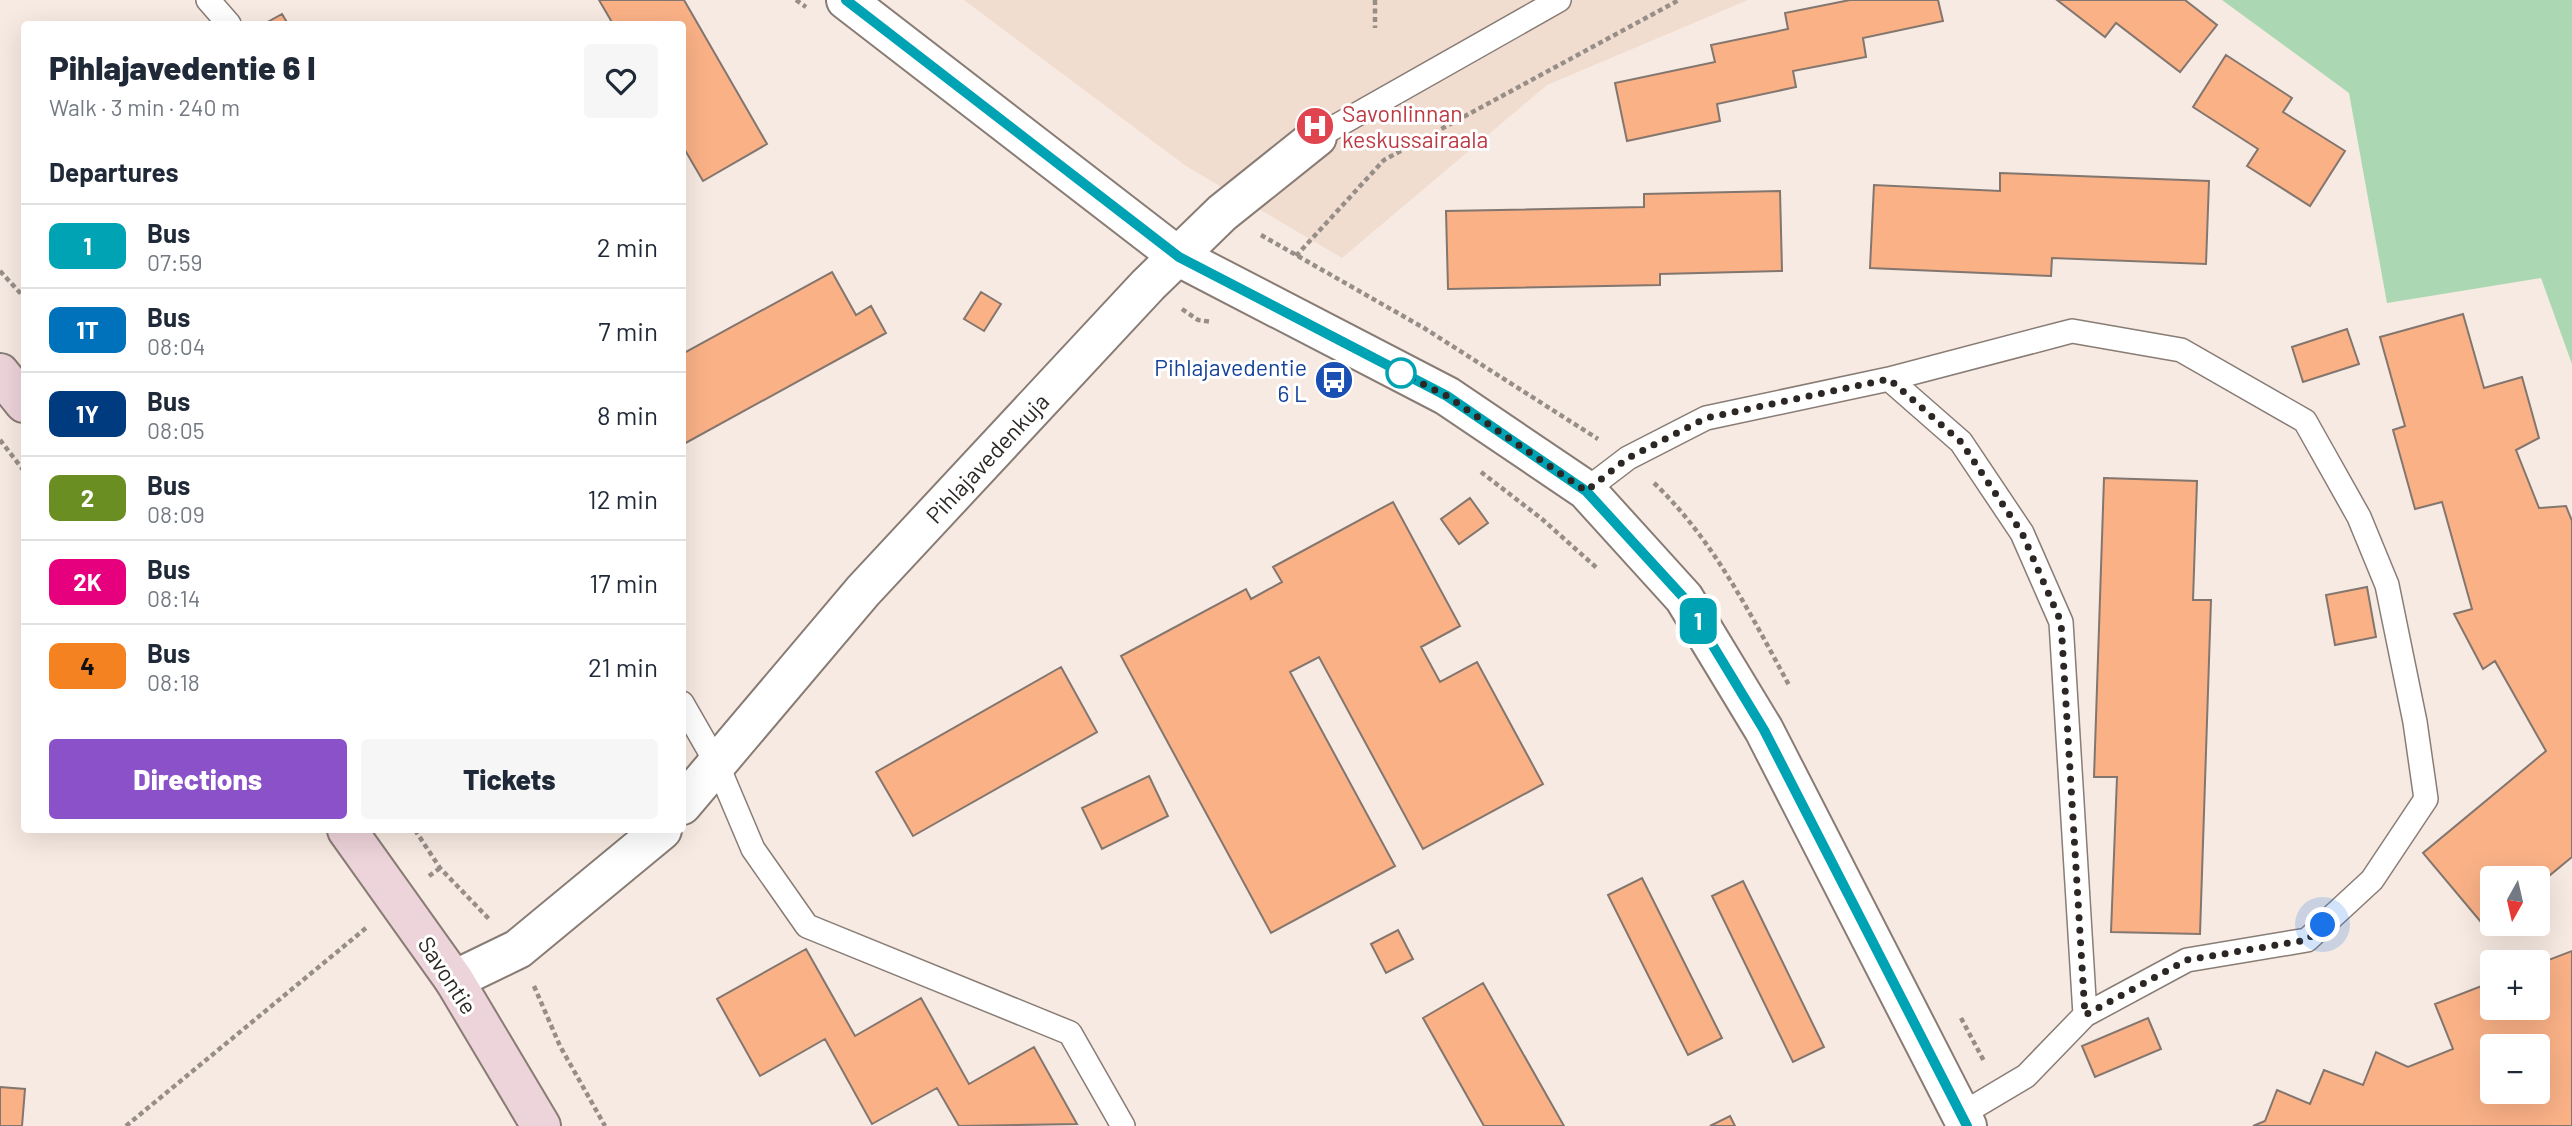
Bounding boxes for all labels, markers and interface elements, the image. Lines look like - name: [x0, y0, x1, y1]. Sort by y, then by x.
- button: heart: [584, 44, 658, 118]
- text: Pihlajavedentie 6 I: [49, 47, 316, 87]
- text: Walk · 3 min · 240 m: [49, 93, 240, 121]
- place label: Savonlinnan keskussairaala: [1342, 99, 1488, 153]
- hospital icon: Savonlinnan keskussairaala: [1294, 105, 1336, 147]
- text: Departures: [49, 156, 179, 187]
- text: Bus: [147, 217, 190, 248]
- text: 1: [83, 231, 92, 260]
- text: 2 min: [597, 231, 658, 262]
- text: 07:59: [147, 248, 202, 276]
- text: Bus: [147, 301, 190, 332]
- text: 1T: [76, 315, 99, 344]
- text: 7 min: [598, 315, 658, 346]
- text: 08:04: [147, 332, 205, 360]
- place label: Pihlajavedentie 6 L: [1154, 353, 1307, 407]
- unlabelled marker: [1386, 358, 1416, 388]
- bus stop icon: Pihlajavedentie 6 L: [1313, 359, 1355, 401]
- text: Bus: [147, 385, 190, 416]
- street label: Pihlajavedenkuja: [920, 387, 1054, 529]
- text: 1Y: [76, 399, 99, 428]
- text: 8 min: [597, 399, 658, 430]
- text: 08:05: [147, 416, 205, 444]
- text: Bus: [147, 469, 190, 500]
- text: 2: [81, 483, 94, 512]
- text: 12 min: [588, 483, 658, 514]
- text: 08:09: [147, 500, 205, 528]
- text: Bus: [147, 553, 190, 584]
- text: 2K: [73, 567, 102, 596]
- text: 17 min: [589, 567, 658, 598]
- text: 08:14: [147, 584, 201, 612]
- line badge: 1: [1675, 598, 1721, 644]
- text: 1: [1694, 606, 1702, 635]
- text: Bus: [147, 637, 190, 668]
- text: 4: [80, 651, 95, 680]
- text: 21 min: [588, 651, 658, 682]
- text: 08:18: [147, 668, 200, 696]
- button: Directions: [49, 739, 347, 819]
- button: Tickets: [361, 739, 658, 819]
- north arrow: [2480, 866, 2550, 936]
- map controls: [2480, 866, 2550, 1104]
- your location: [2305, 907, 2340, 942]
- street label: Savontie: [413, 931, 483, 1019]
- button: +: [2480, 950, 2550, 1020]
- button: −: [2480, 1034, 2550, 1104]

